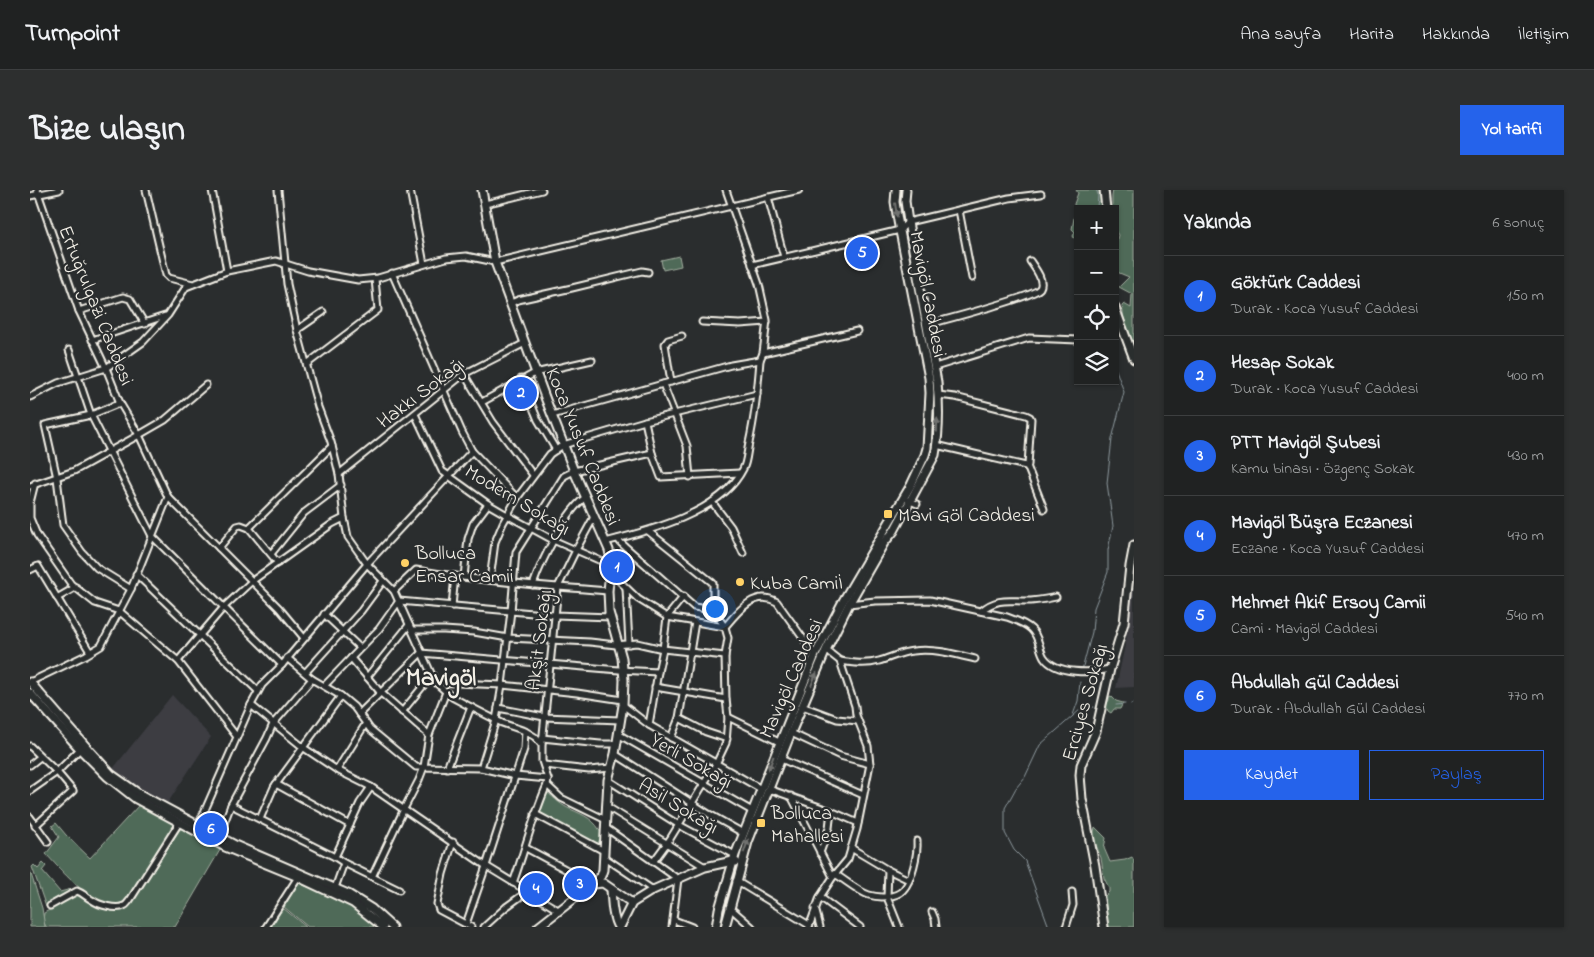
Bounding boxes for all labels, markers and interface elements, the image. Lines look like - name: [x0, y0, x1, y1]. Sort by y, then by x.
- text: Turnpoint: [25, 17, 120, 52]
- text: Ana sayfa: [1240, 22, 1321, 48]
- text: Harita: [1349, 22, 1394, 48]
- text: Hakkında: [1422, 22, 1490, 48]
- text: İletişim: [1518, 22, 1569, 48]
- text: Bize ulaşın: [30, 105, 185, 156]
- button: Yol tarifi: [1460, 105, 1564, 155]
- one-way arrow: [892, 202, 900, 218]
- map controls: [1074, 205, 1119, 385]
- button: +: [1074, 205, 1119, 250]
- text: Yakında: [1184, 208, 1251, 238]
- text: 6 sonuç: [1492, 211, 1544, 235]
- street label: Ertuğrulgazi Caddesi: [48, 222, 140, 391]
- street label: Mavigöl Caddesi: [899, 229, 953, 360]
- pin: 5: [846, 234, 878, 272]
- button: −: [1074, 250, 1119, 295]
- text: Göktürk Caddesi: [1231, 270, 1360, 297]
- text: 1: [1197, 284, 1203, 308]
- text: 150 m: [1506, 284, 1544, 308]
- button: locate: [1074, 295, 1119, 340]
- text: Durak · Koca Yusuf Caddesi: [1231, 297, 1418, 321]
- button: layers: [1074, 340, 1119, 385]
- text: Hesap Sokak: [1231, 350, 1334, 377]
- street label: Hakkı Sokağı: [372, 351, 472, 437]
- street label: Koca Yusuf Caddesi: [537, 364, 627, 530]
- text: 2: [1196, 364, 1204, 388]
- text: 400 m: [1507, 364, 1544, 388]
- pin: 2: [505, 374, 537, 412]
- text: Durak · Koca Yusuf Caddesi: [1231, 377, 1418, 401]
- one-way arrow: [933, 417, 941, 433]
- text: PTT Mavigöl Şubesi: [1231, 430, 1380, 457]
- text: 3: [1197, 444, 1203, 468]
- text: 430 m: [1507, 444, 1544, 468]
- text: Kamu binası · Özgenç Sokak: [1231, 457, 1415, 481]
- street label: Modern Sokağı: [458, 458, 575, 545]
- place label: Mavi Göl Caddesi: [898, 502, 1035, 531]
- marker: Mavi Göl Caddesi: [882, 508, 894, 520]
- text: Mavigöl Büşra Eczanesi: [1231, 510, 1413, 537]
- text: 4: [1197, 524, 1203, 548]
- text: 470 m: [1507, 524, 1544, 548]
- text: Eczane · Koca Yusuf Caddesi: [1231, 537, 1424, 561]
- place label: Bolluca Ensar Camii: [414, 540, 514, 592]
- pin: 1: [601, 548, 633, 586]
- marker: Bolluca Ensar Camii: [399, 557, 411, 569]
- place label: Kuba Camiİ: [750, 570, 843, 599]
- marker: Kuba Camiİ: [734, 576, 746, 588]
- street label: Akşit Sokağı: [520, 588, 562, 693]
- text: Mehmet Akif Ersoy Camii: [1231, 590, 1426, 617]
- your location: [702, 596, 728, 622]
- text: 5: [1195, 604, 1205, 628]
- text: 540 m: [1505, 604, 1544, 628]
- street label: Mavigöl Caddesi: [753, 614, 833, 744]
- text: Cami · Mavigöl Caddesi: [1231, 617, 1378, 641]
- street label: Erciyes Sokağı: [1056, 641, 1118, 765]
- district label: Mavigöl: [406, 661, 476, 699]
- text: Abdullah Gül Caddesi: [1231, 670, 1399, 697]
- one-way arrow: [810, 672, 818, 686]
- text: 6: [1196, 684, 1204, 708]
- text: 770 m: [1507, 684, 1544, 708]
- text: Durak · Abdullah Gül Caddesi: [1231, 697, 1425, 721]
- street label: Yerli Sokağı: [644, 727, 737, 798]
- button: Kaydet: [1184, 750, 1359, 800]
- button: Paylaş: [1369, 750, 1544, 800]
- one-way arrow: [767, 756, 775, 771]
- street label: Asil Sokağı: [631, 772, 723, 843]
- place label: Bolluca Mahallesi: [770, 800, 844, 852]
- pin: 6: [195, 810, 227, 848]
- marker: Bolluca Mahallesi: [755, 817, 767, 829]
- one-way arrow: [742, 838, 750, 853]
- pin: 3: [564, 865, 596, 903]
- pin: 4: [520, 870, 552, 908]

